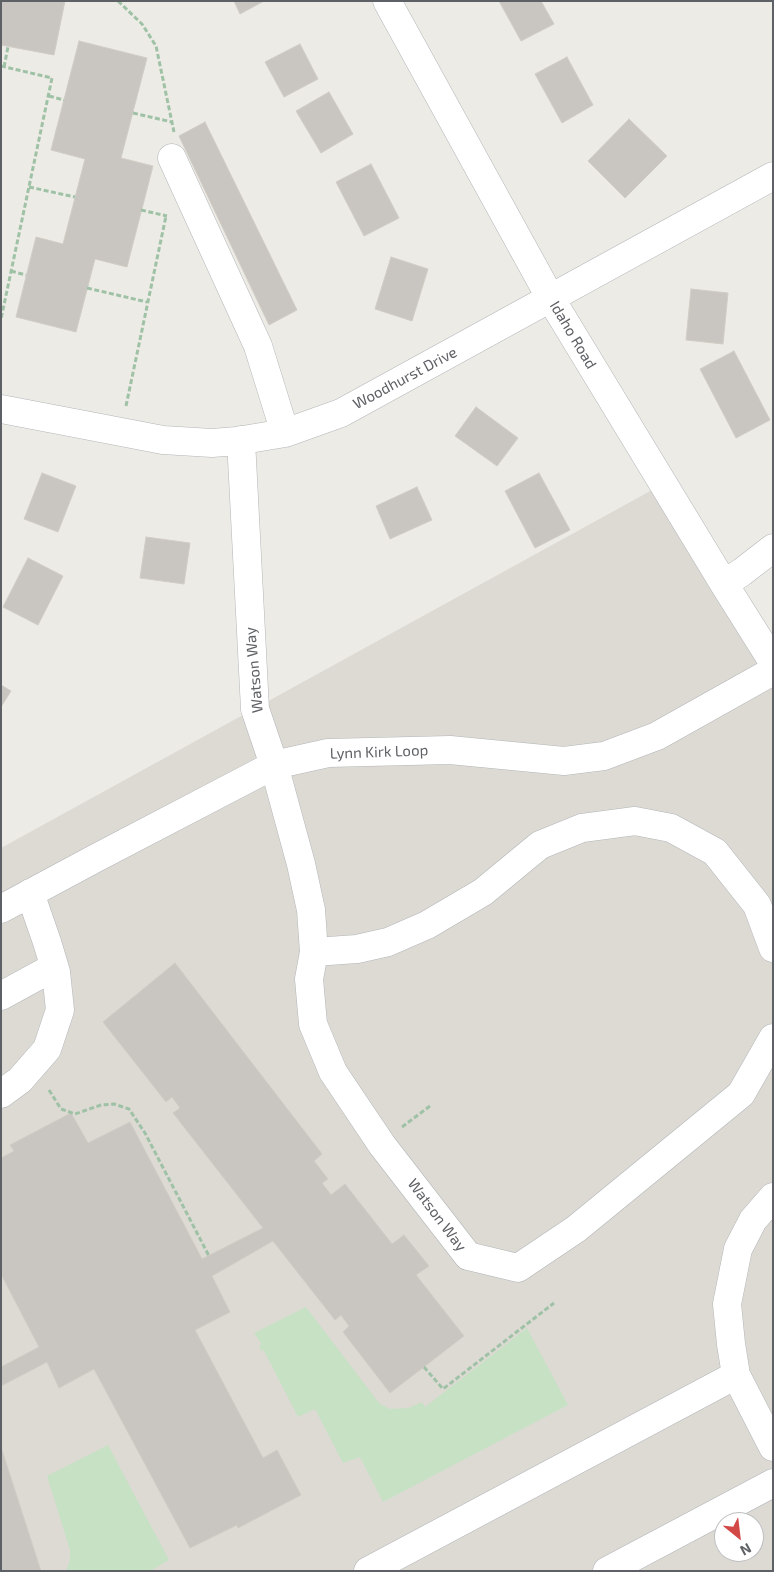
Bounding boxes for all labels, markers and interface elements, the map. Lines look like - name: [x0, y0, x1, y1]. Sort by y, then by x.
- street label: Idaho Road: [546, 298, 600, 372]
- street label: Woodhurst Drive: [350, 343, 460, 413]
- street label: Watson Way: [241, 626, 267, 714]
- street label: Lynn Kirk Loop: [330, 741, 428, 763]
- street label: Watson Way: [404, 1175, 470, 1255]
- north arrow: [714, 1512, 764, 1562]
- text: N: [737, 1540, 755, 1560]

